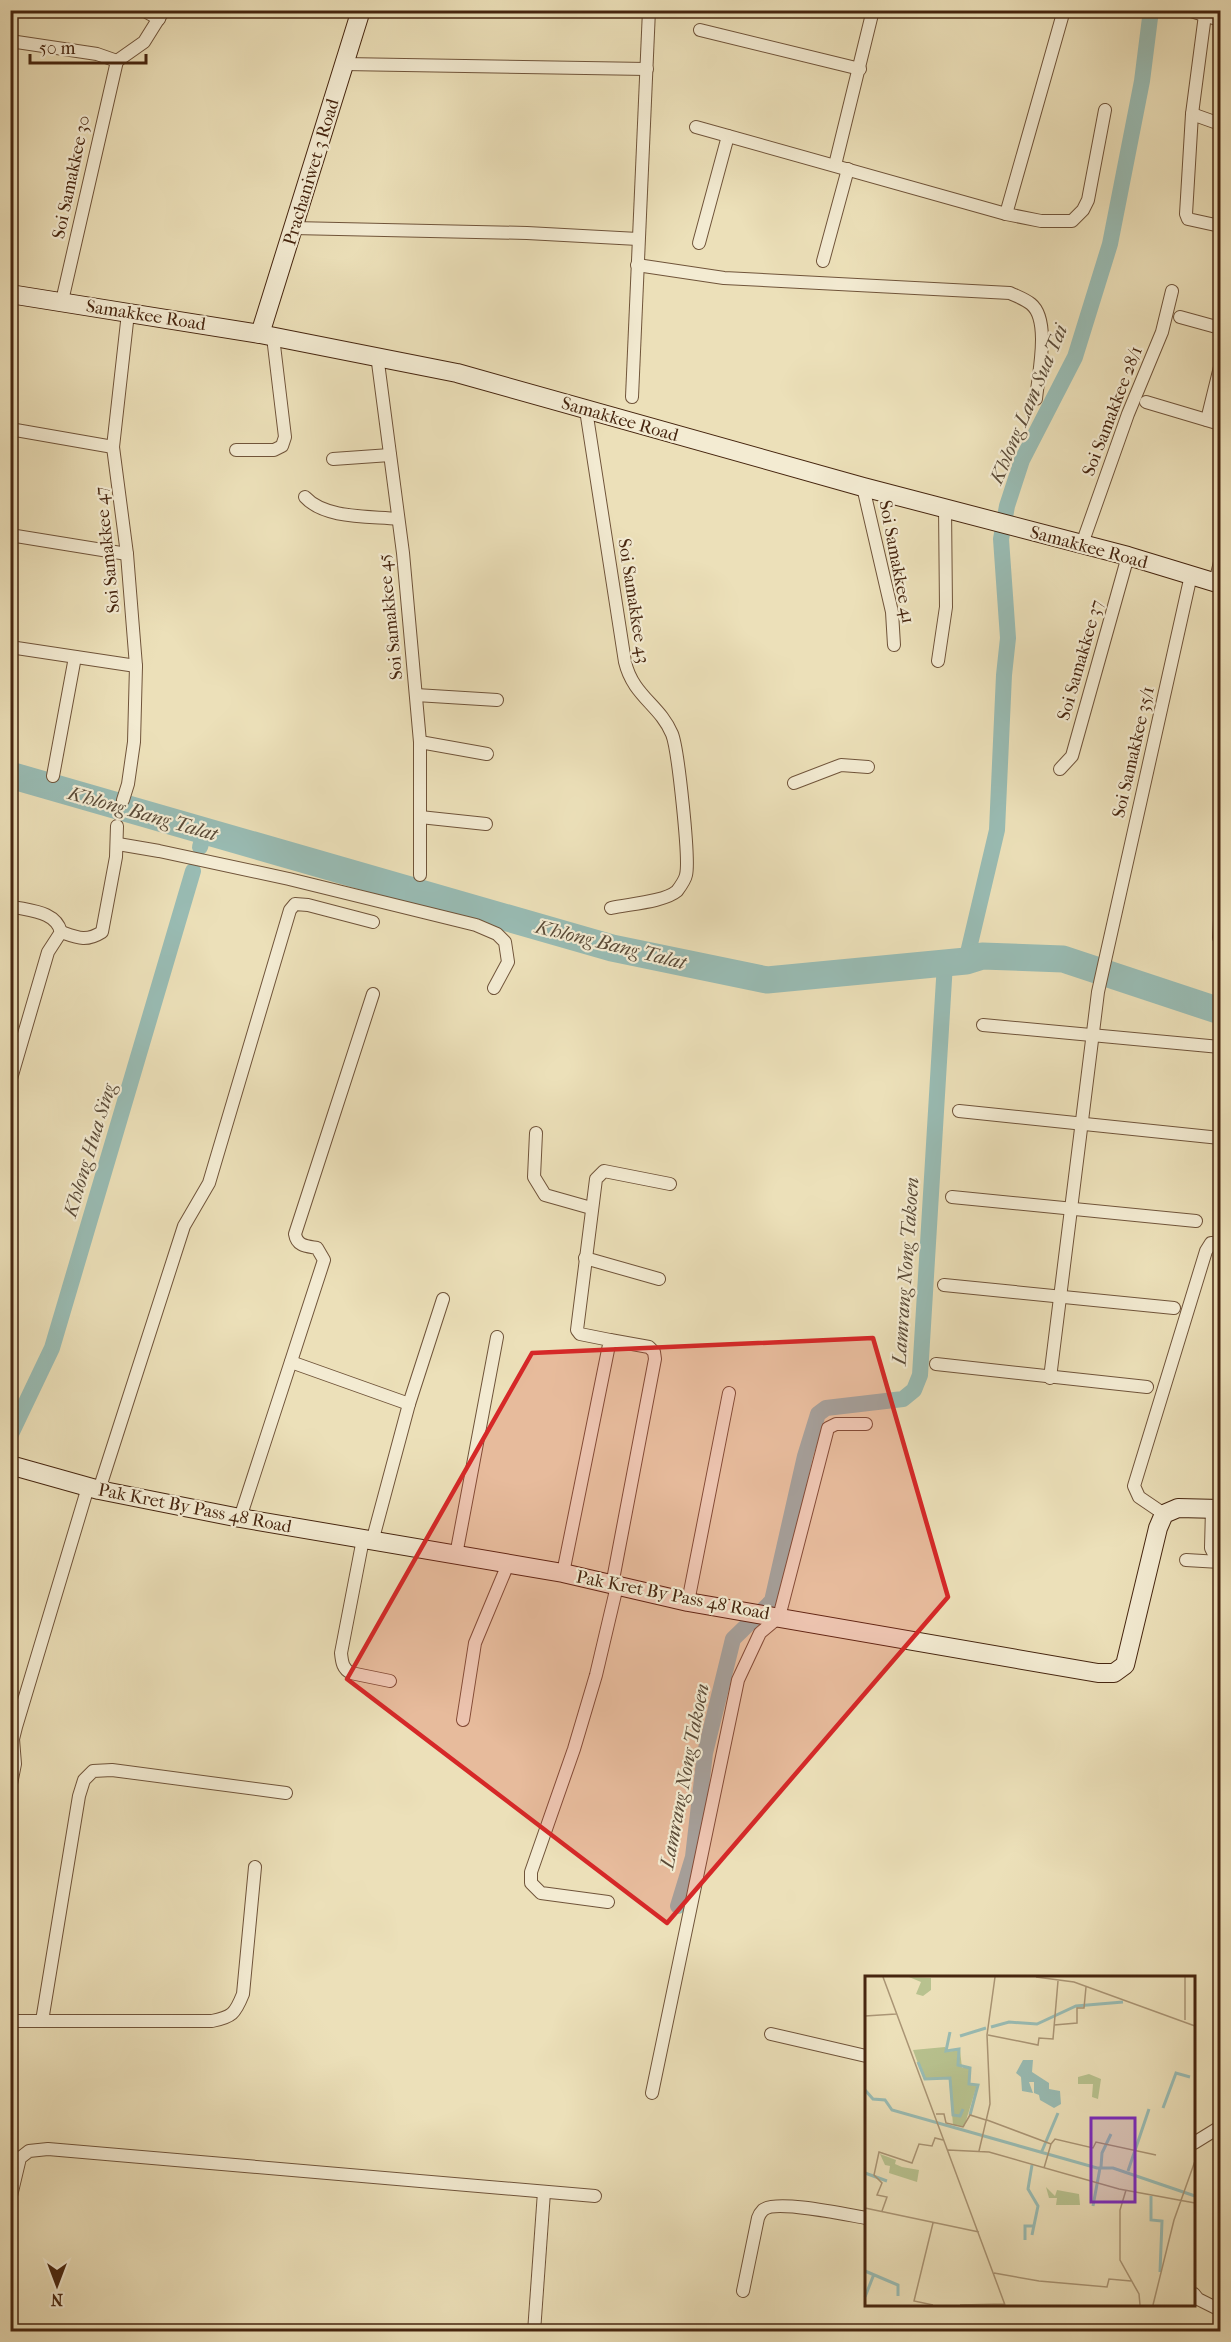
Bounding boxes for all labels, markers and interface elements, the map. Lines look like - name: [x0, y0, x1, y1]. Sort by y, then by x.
- scale bar: [30, 27, 146, 65]
- text: 50 m: [39, 38, 76, 59]
- street label: Prachaniwet 3 Road: [279, 96, 344, 248]
- street label: Soi Samakkee 30: [48, 113, 95, 241]
- street label: Samakkee Road: [85, 296, 207, 335]
- water label: Khlong Lam Sua Tai: [984, 320, 1073, 489]
- street label: Soi Samakkee 28/1: [1078, 343, 1147, 479]
- street label: Samakkee Road: [559, 393, 681, 446]
- street label: Soi Samakkee 47: [90, 485, 125, 614]
- street label: Soi Samakkee 41: [874, 499, 919, 626]
- street label: Samakkee Road: [1028, 522, 1150, 573]
- street label: Soi Samakkee 43: [613, 537, 654, 665]
- street label: Soi Samakkee 45: [373, 553, 408, 681]
- street label: Soi Samakkee 37: [1053, 597, 1108, 723]
- street label: Soi Samakkee 35/1: [1108, 684, 1159, 820]
- water label: Khlong Bang Talat: [64, 781, 222, 846]
- water label: Khlong Bang Talat: [531, 914, 690, 975]
- water label: Khlong Hua Sing: [58, 1079, 121, 1222]
- water label: Lamrang Nong Takoen: [887, 1176, 924, 1368]
- street label: Pak Kret By Pass 48 Road: [96, 1479, 294, 1538]
- street label: Pak Kret By Pass 48 Road: [574, 1566, 772, 1625]
- water label: Lamrang Nong Takoen: [655, 1681, 714, 1873]
- inset map: [865, 1976, 1195, 2306]
- north arrow: [27, 2255, 87, 2315]
- text: N: [50, 2290, 63, 2309]

